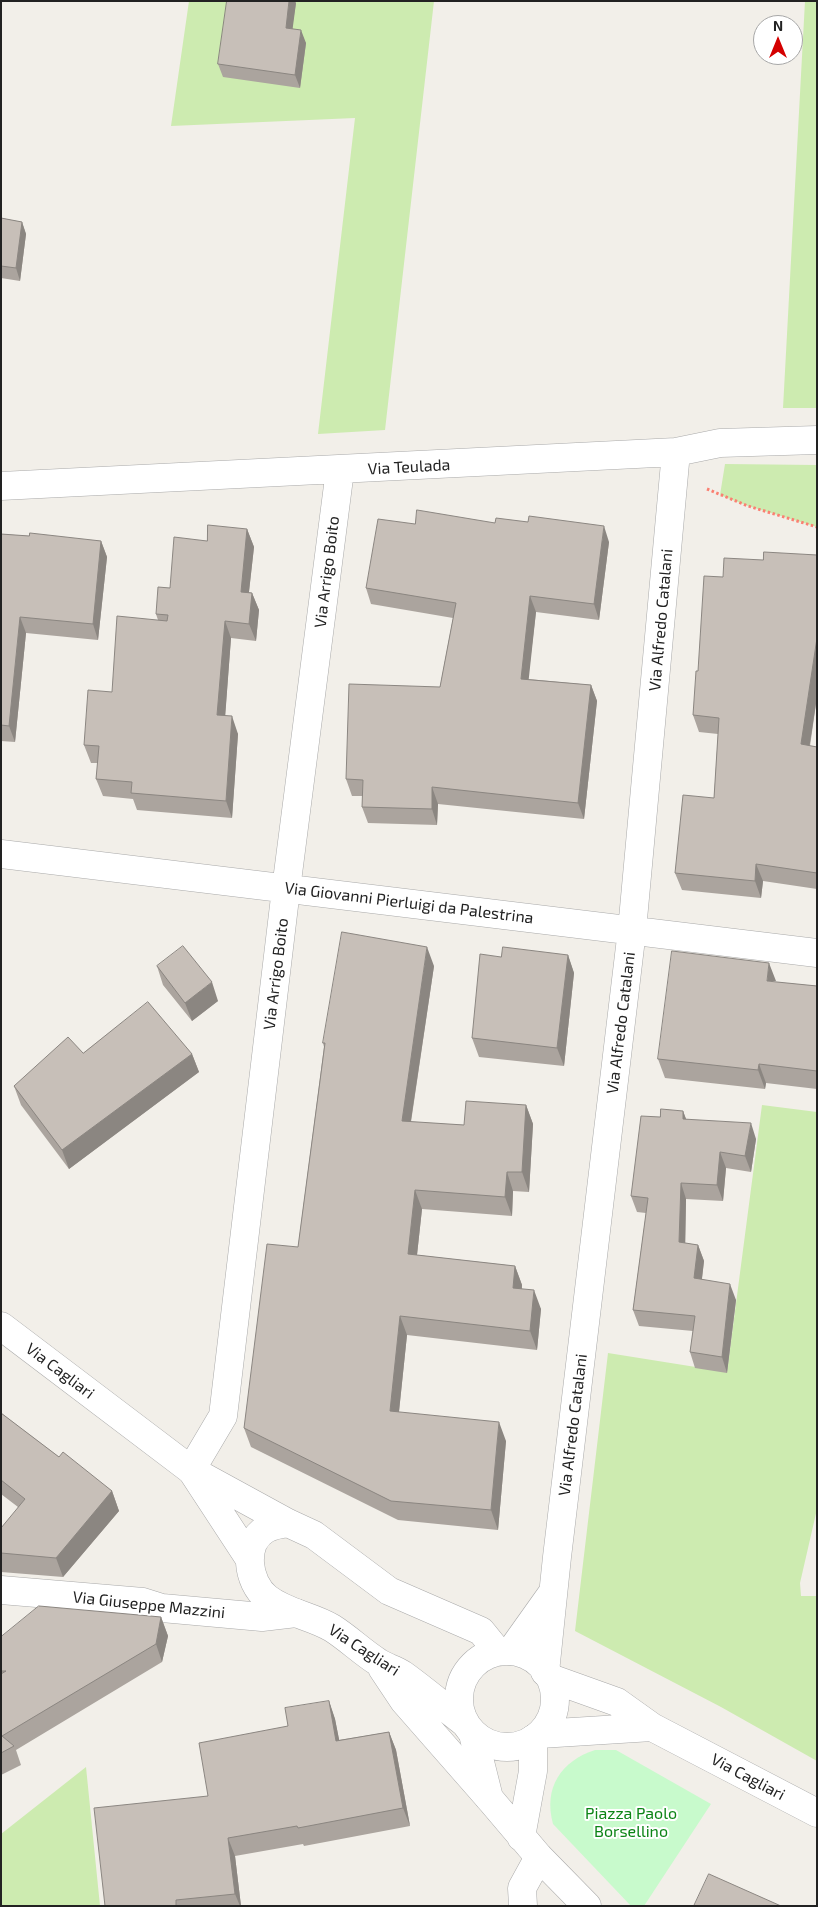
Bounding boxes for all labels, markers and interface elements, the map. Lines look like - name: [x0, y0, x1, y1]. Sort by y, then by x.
- north arrow: [753, 15, 803, 65]
- text: N: [773, 17, 783, 34]
- street label: Via Teulada: [367, 455, 451, 479]
- street label: Via Arrigo Boito: [311, 515, 343, 629]
- street label: Via Alfredo Catalani: [645, 548, 677, 692]
- street label: Via Giovanni Pierluigi da Palestrina: [283, 878, 535, 928]
- street label: Via Arrigo Boito: [260, 917, 292, 1031]
- street label: Via Alfredo Catalani: [603, 951, 639, 1095]
- street label: Via Cagliari: [22, 1339, 98, 1403]
- street label: Via Alfredo Catalani: [555, 1353, 591, 1497]
- street label: Via Giuseppe Mazzini: [72, 1587, 226, 1623]
- street label: Via Cagliari: [325, 1620, 403, 1680]
- street label: Via Cagliari: [708, 1750, 788, 1804]
- park label: Piazza Paolo Borsellino: [585, 1804, 677, 1842]

